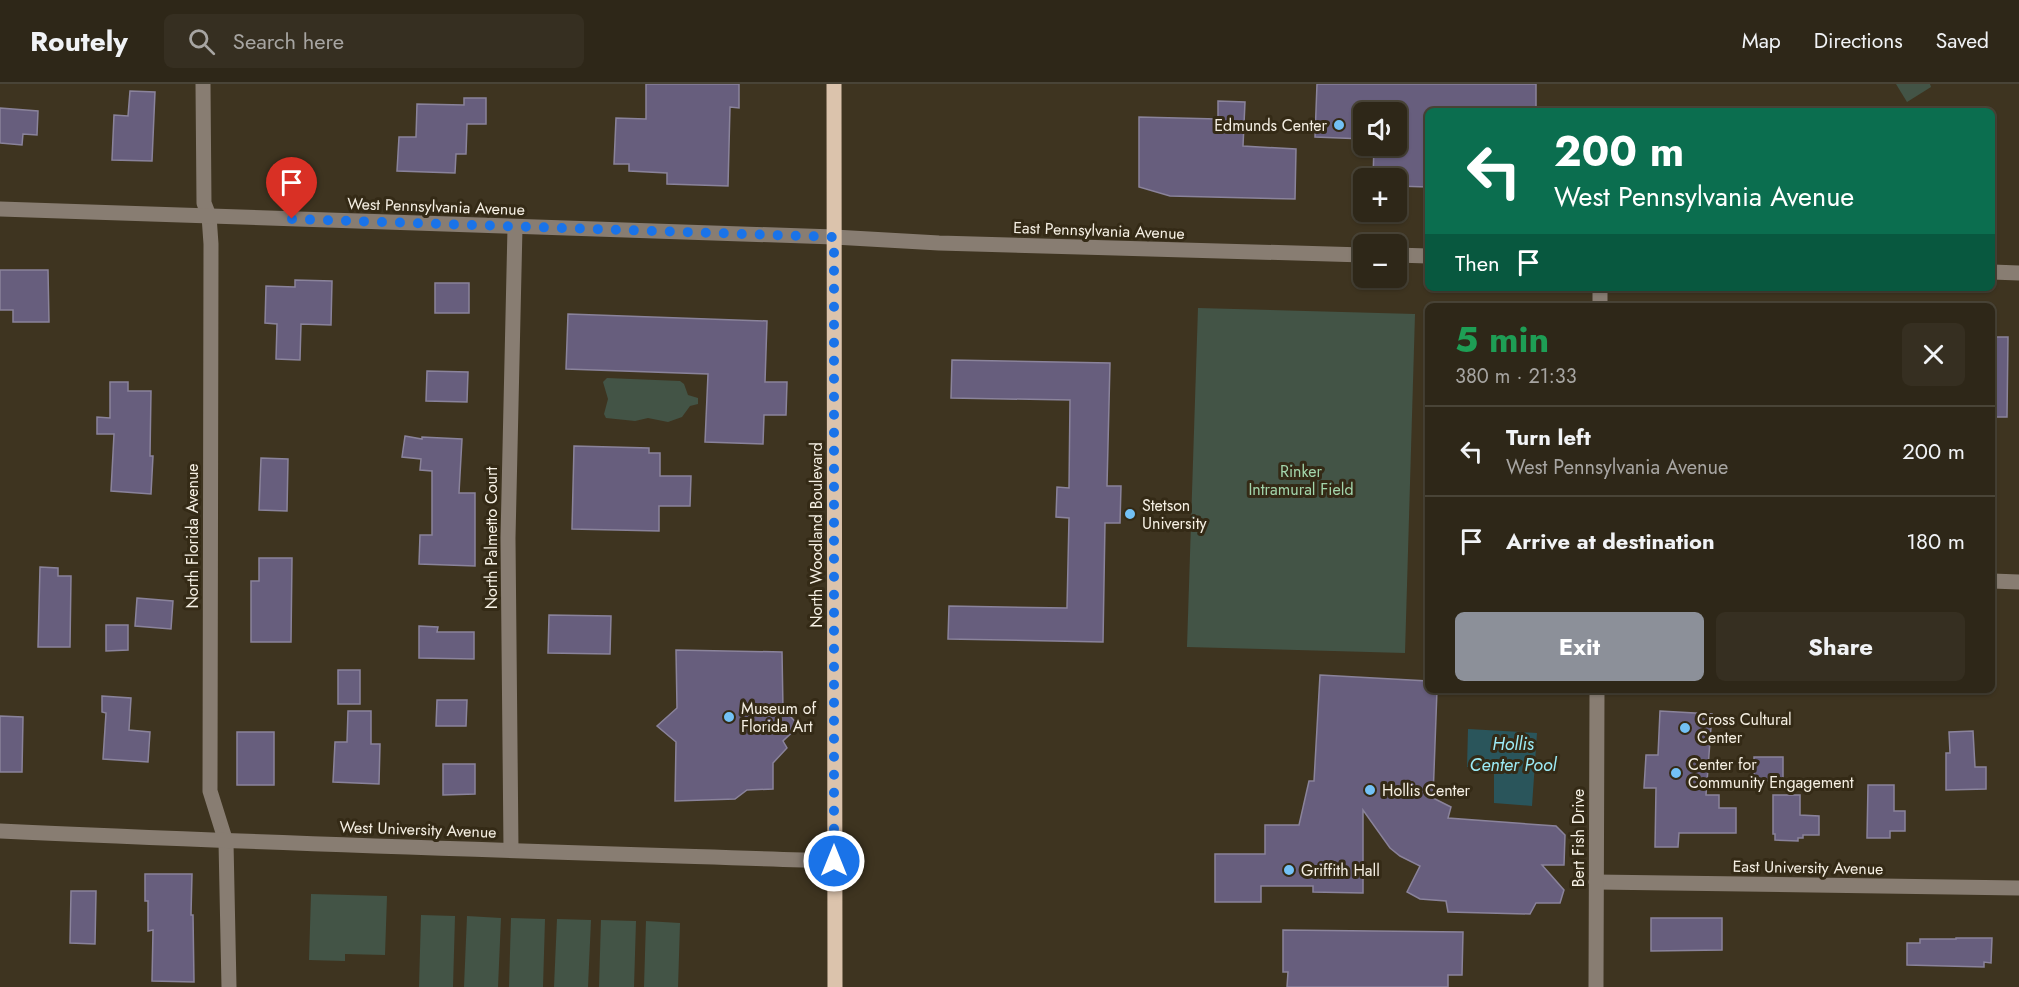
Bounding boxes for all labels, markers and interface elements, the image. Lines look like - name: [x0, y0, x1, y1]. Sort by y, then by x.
- search box: [164, 14, 584, 68]
- text: Routely: [30, 21, 128, 62]
- icon: search: [185, 25, 218, 58]
- text: Search here: [233, 25, 344, 57]
- text: Map: [1742, 26, 1781, 56]
- text: Directions: [1814, 26, 1903, 56]
- text: Saved: [1936, 26, 1989, 56]
- map controls: [1353, 102, 1407, 288]
- button: sound: [1353, 102, 1407, 156]
- place label: Edmunds Center: [1214, 114, 1327, 137]
- marker: Edmunds Center: [1332, 118, 1346, 132]
- text: 200 m: [1554, 121, 1684, 182]
- icon: left: [1455, 132, 1533, 210]
- pin: [266, 157, 317, 219]
- icon: arrive: [275, 166, 308, 199]
- button: +: [1353, 168, 1407, 222]
- text: West Pennsylvania Avenue: [1554, 177, 1854, 216]
- street label: West Pennsylvania Avenue: [347, 192, 525, 221]
- street label: East Pennsylvania Avenue: [1013, 216, 1185, 245]
- button: −: [1353, 234, 1407, 288]
- icon: arrive: [1512, 246, 1545, 279]
- text: Then: [1455, 247, 1500, 279]
- text: 5 min: [1455, 313, 1549, 365]
- button: close: [1902, 323, 1965, 386]
- text: 380 m · 21:33: [1455, 362, 1577, 391]
- text: Turn left: [1506, 421, 1591, 453]
- icon: left: [1455, 435, 1488, 468]
- text: 200 m: [1902, 435, 1965, 467]
- street label: North Woodland Boulevard: [805, 442, 828, 628]
- text: West Pennsylvania Avenue: [1506, 453, 1728, 482]
- park label: Rinker Intramural Field: [1248, 460, 1354, 501]
- street label: North Florida Avenue: [181, 463, 204, 609]
- street label: North Palmetto Court: [480, 467, 503, 609]
- place label: Stetson University: [1142, 494, 1208, 535]
- marker: Stetson University: [1123, 507, 1137, 521]
- icon: arrive: [1455, 525, 1488, 558]
- text: Arrive at destination: [1506, 525, 1715, 557]
- text: 180 m: [1906, 525, 1965, 557]
- button: Exit: [1455, 612, 1704, 681]
- button: Share: [1716, 612, 1965, 681]
- place label: Museum of Florida Art: [741, 697, 816, 738]
- place label: Cross Cultural Center: [1697, 708, 1792, 749]
- marker: Museum of Florida Art: [722, 710, 736, 724]
- marker: Cross Cultural Center: [1678, 721, 1692, 735]
- water label: Hollis Center Pool: [1470, 731, 1557, 778]
- place label: Center for Community Engagement: [1688, 753, 1854, 794]
- marker: Center for Community Engagement: [1669, 766, 1683, 780]
- place label: Hollis Center: [1382, 779, 1471, 802]
- marker: Hollis Center: [1363, 783, 1377, 797]
- street label: Bert Fish Drive: [1567, 789, 1590, 887]
- street label: West University Avenue: [339, 815, 497, 844]
- position arrow: [802, 829, 866, 893]
- street label: East University Avenue: [1732, 855, 1884, 880]
- place label: Griffith Hall: [1301, 859, 1380, 882]
- marker: Griffith Hall: [1282, 863, 1296, 877]

